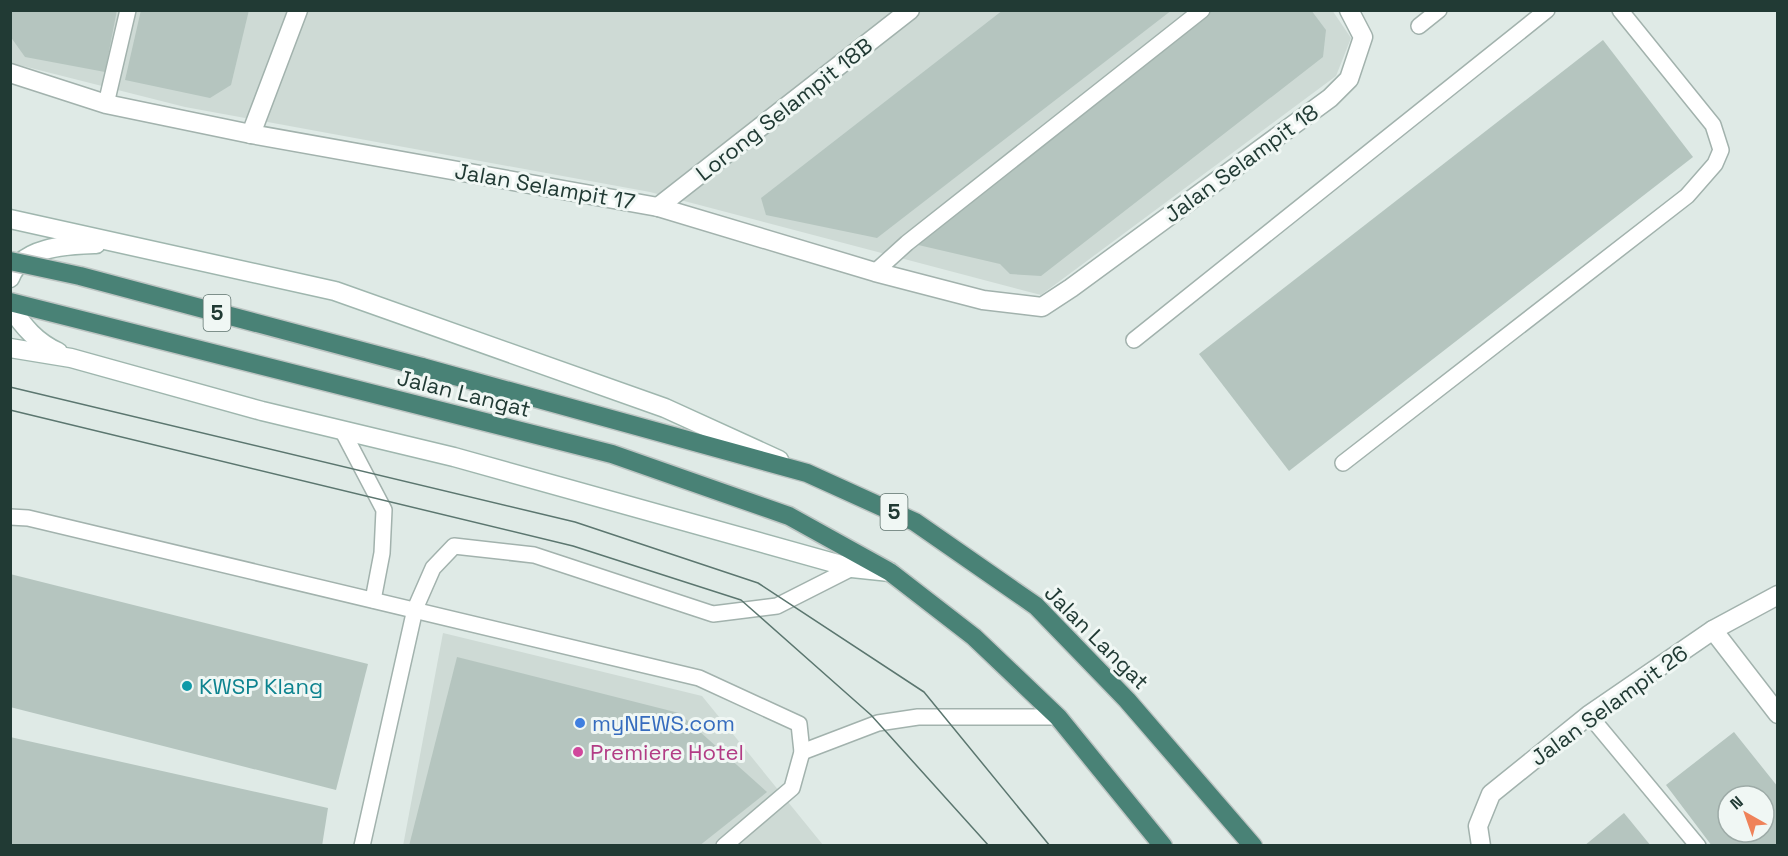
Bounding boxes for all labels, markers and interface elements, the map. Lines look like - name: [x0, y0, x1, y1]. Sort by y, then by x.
- street label: Lorong Selampit 18B: [690, 31, 878, 187]
- street label: Jalan Selampit 18: [1158, 98, 1324, 228]
- street label: Jalan Selampit 17: [453, 156, 637, 216]
- road number: 5: [204, 295, 230, 331]
- street label: Jalan Langat: [394, 363, 534, 423]
- road number: 5: [880, 494, 908, 530]
- street label: Jalan Langat: [1039, 579, 1155, 695]
- street label: Jalan Selampit 26: [1525, 638, 1693, 772]
- place label: KWSP Klang: [199, 672, 323, 700]
- marker: KWSP Klang: [180, 679, 194, 693]
- place label: myNEWS.com: [592, 709, 735, 737]
- marker: myNEWS.com: [573, 716, 587, 730]
- place label: Premiere Hotel: [590, 738, 744, 766]
- marker: Premiere Hotel: [571, 745, 585, 759]
- north arrow: [1716, 784, 1776, 844]
- text: N: [1726, 791, 1748, 814]

